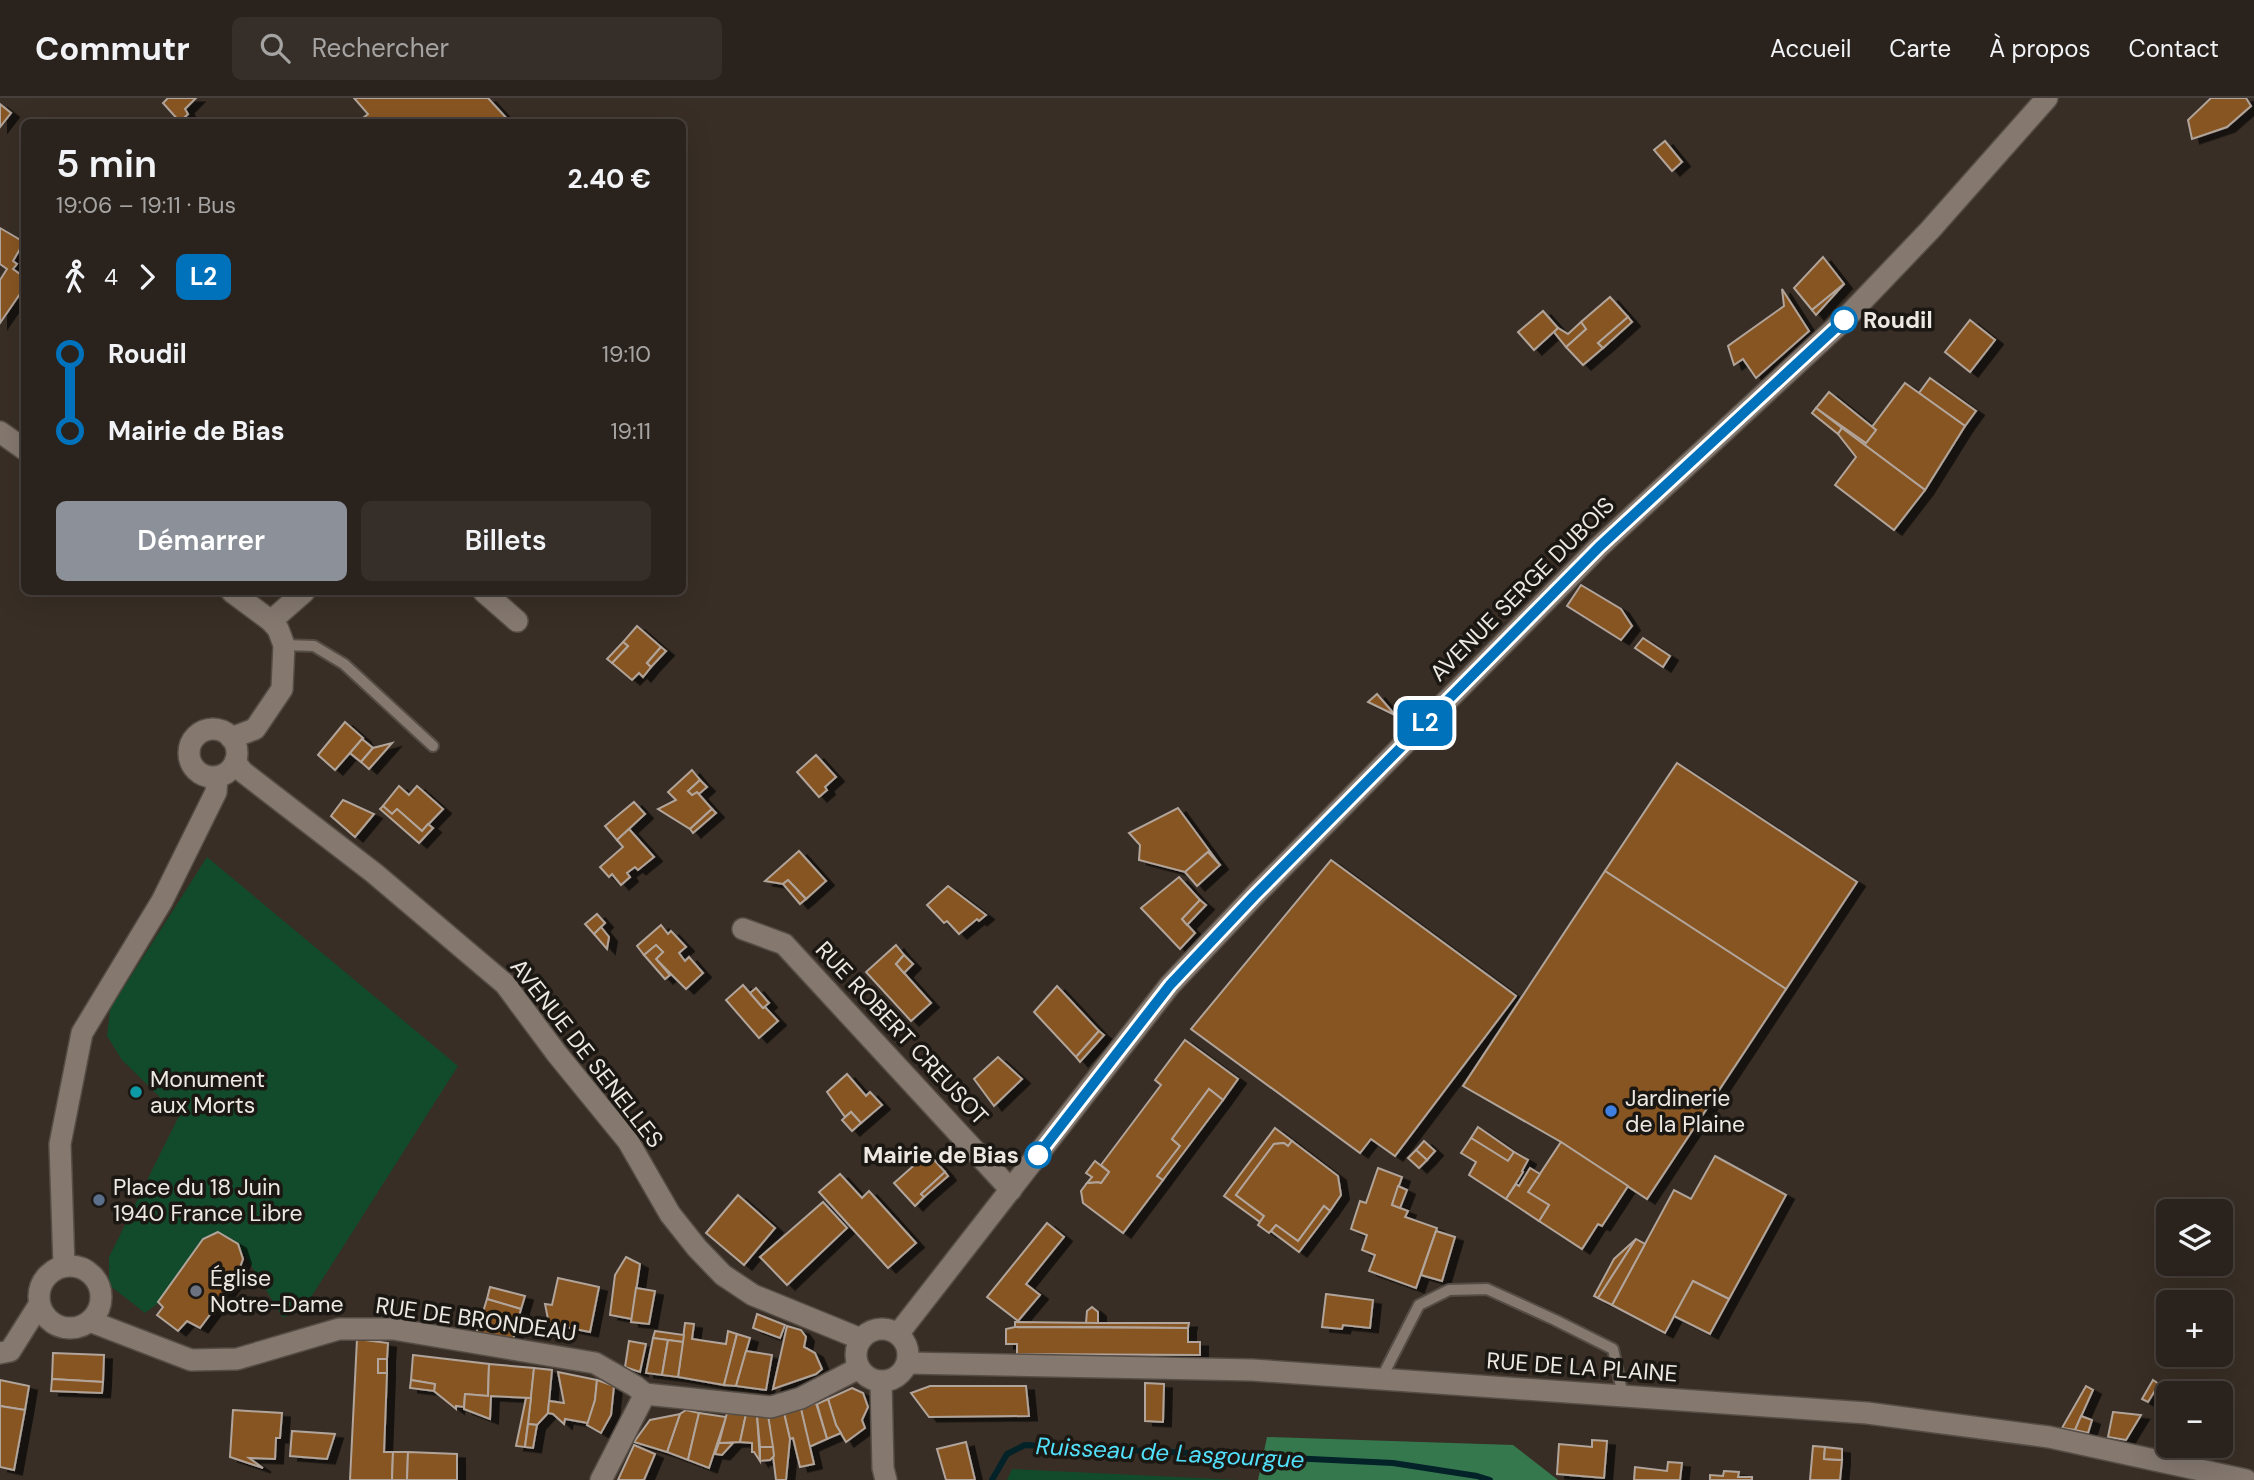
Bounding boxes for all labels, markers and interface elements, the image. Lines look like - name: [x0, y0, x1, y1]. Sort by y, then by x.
- search box: [232, 17, 722, 80]
- text: Commutr: [35, 27, 190, 70]
- icon: search: [256, 29, 294, 67]
- text: Rechercher: [312, 31, 449, 65]
- text: Accueil: [1770, 33, 1851, 64]
- text: Carte: [1889, 33, 1951, 64]
- text: À propos: [1989, 33, 2091, 64]
- text: Contact: [2129, 33, 2219, 64]
- text: 5 min: [56, 139, 157, 189]
- text: 2.40 €: [568, 162, 651, 196]
- text: 19:06 – 19:11 · Bus: [56, 190, 236, 220]
- icon: walk: [56, 258, 94, 296]
- icon: forward: [128, 258, 166, 296]
- text: L2: [190, 261, 217, 292]
- text: 4: [104, 262, 118, 292]
- place label: Roudil: [1863, 305, 1933, 335]
- marker: Roudil: [1831, 307, 1857, 333]
- text: Roudil: [108, 337, 187, 371]
- text: 19:10: [602, 339, 651, 369]
- text: Mairie de Bias: [108, 414, 285, 448]
- text: 19:11: [610, 416, 651, 446]
- street label: AVENUE SERGE DUBOIS: [1423, 490, 1621, 688]
- button: Démarrer: [56, 501, 347, 581]
- button: Billets: [361, 501, 651, 581]
- line badge: L2: [1394, 700, 1456, 746]
- text: L2: [1411, 707, 1439, 738]
- street label: RUE ROBERT CREUSOT: [809, 935, 995, 1131]
- street label: AVENUE DE SENELLES: [504, 952, 670, 1154]
- place label: Monument aux Morts: [150, 1064, 265, 1120]
- place label: Jardinerie de la Plaine: [1625, 1083, 1745, 1139]
- marker: Monument aux Morts: [128, 1084, 144, 1100]
- marker: Jardinerie de la Plaine: [1603, 1103, 1619, 1119]
- place label: Mairie de Bias: [863, 1140, 1019, 1170]
- marker: Mairie de Bias: [1025, 1142, 1051, 1168]
- place label: Place du 18 Juin 1940 France Libre: [113, 1172, 302, 1228]
- marker: Place du 18 Juin 1940 France Libre: [91, 1192, 107, 1208]
- map controls: [2156, 1199, 2233, 1458]
- button: layers: [2156, 1199, 2233, 1276]
- place label: Église Notre-Dame: [210, 1263, 344, 1319]
- marker: Église Notre-Dame: [188, 1283, 204, 1299]
- street label: RUE DE BRONDEAU: [374, 1290, 578, 1348]
- button: +: [2156, 1290, 2233, 1367]
- street label: RUE DE LA PLAINE: [1486, 1345, 1678, 1389]
- button: −: [2156, 1381, 2233, 1458]
- water label: Ruisseau de Lasgourgue: [1035, 1430, 1305, 1475]

